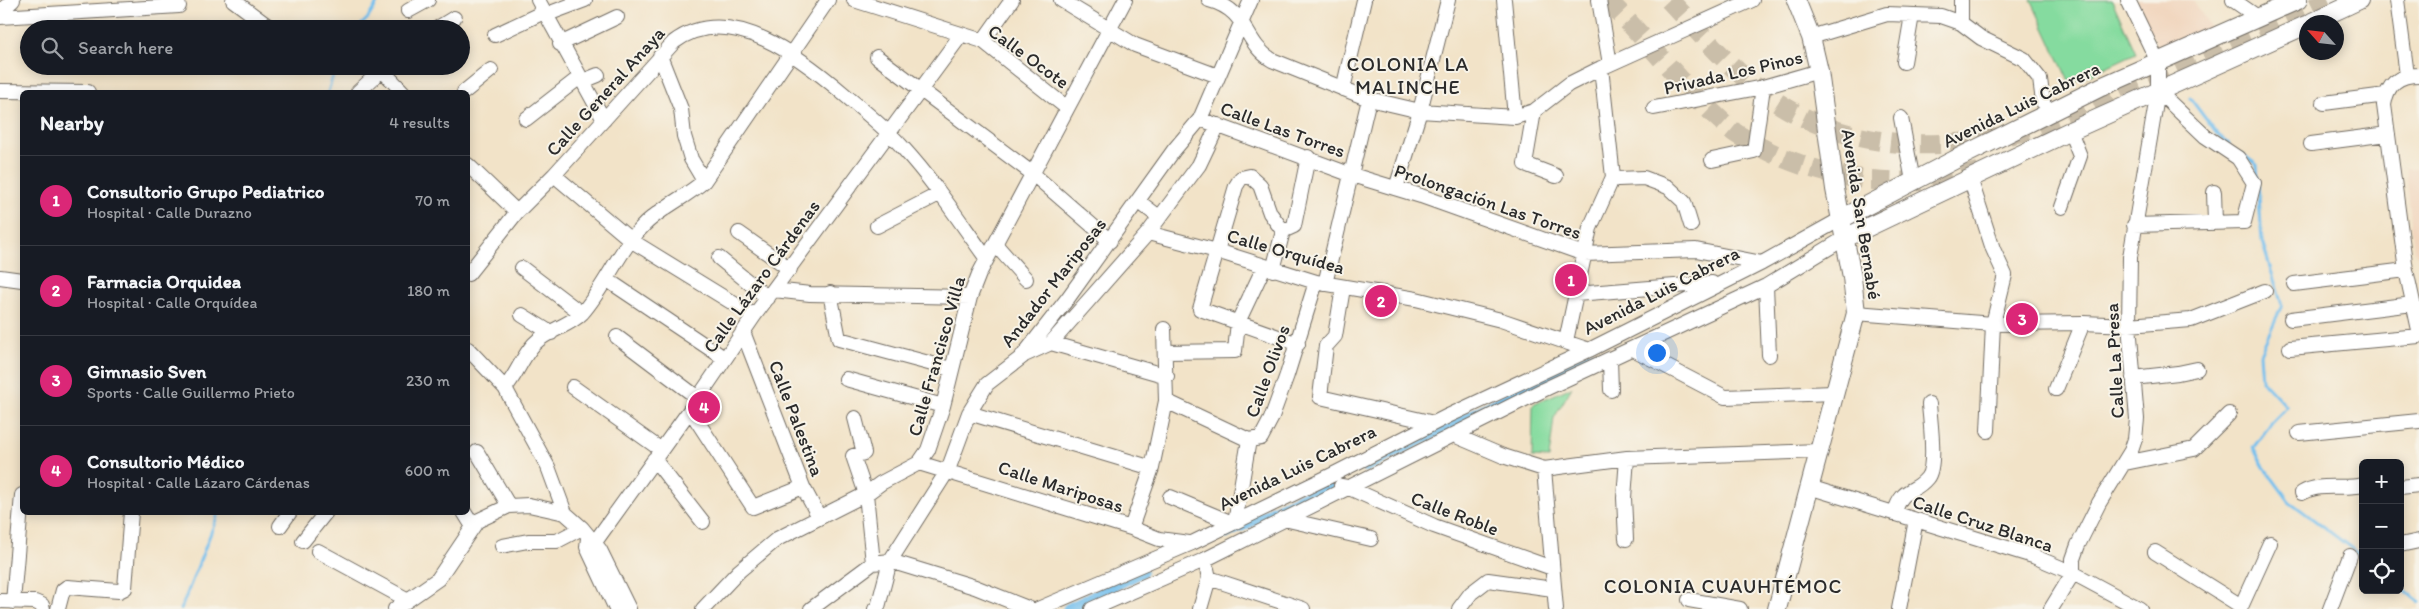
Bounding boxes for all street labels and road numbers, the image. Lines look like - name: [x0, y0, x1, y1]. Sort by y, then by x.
- street label: Calle Ocote: [984, 19, 1074, 94]
- street label: Calle General Anaya: [541, 22, 670, 161]
- street label: Privada Los Pinos: [1661, 45, 1805, 100]
- street label: Avenida Luis Cabrera: [1939, 56, 2104, 153]
- street label: Calle Las Torres: [1217, 96, 1348, 163]
- street label: Avenida San Bernabé: [1837, 127, 1886, 301]
- street label: Prolongación Las Torres: [1391, 159, 1584, 244]
- street label: Calle Lázaro Cárdenas: [698, 195, 825, 357]
- street label: Andador Mariposas: [996, 213, 1111, 352]
- street label: Calle Orquídea: [1224, 224, 1347, 279]
- street label: Avenida Luis Cabrera: [1579, 241, 1743, 340]
- street label: Calle Francisco Villa: [903, 273, 970, 439]
- street label: Calle La Presa: [2100, 303, 2129, 419]
- street label: Calle Olivos: [1240, 322, 1295, 421]
- street label: Calle Palestina: [764, 357, 829, 480]
- street label: Avenida Luis Cabrera: [1215, 419, 1380, 516]
- street label: Calle Mariposas: [995, 455, 1126, 518]
- street label: Calle Roble: [1408, 486, 1502, 541]
- street label: Calle Cruz Blanca: [1910, 490, 2056, 557]

